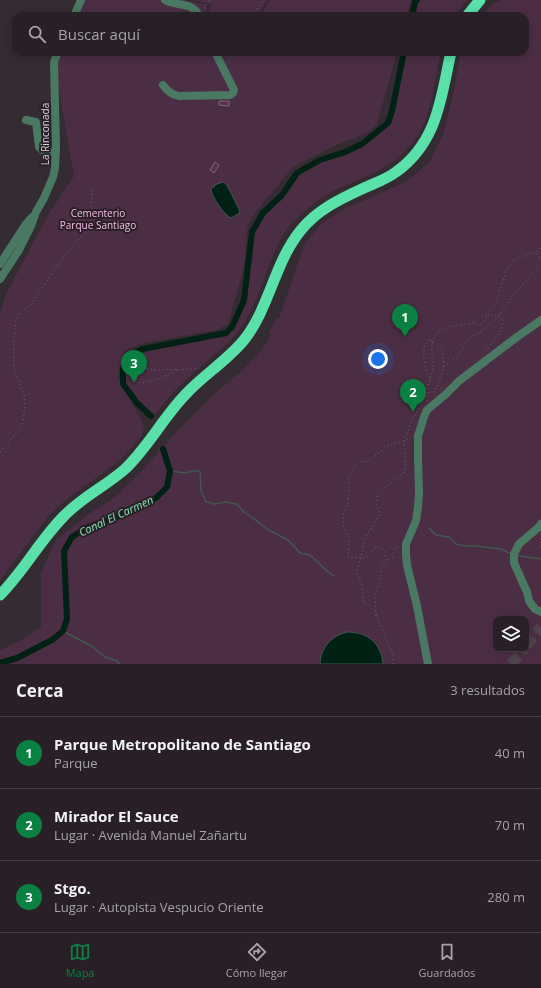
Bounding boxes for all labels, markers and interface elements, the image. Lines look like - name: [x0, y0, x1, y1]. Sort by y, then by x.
- search box: [12, 12, 529, 56]
- icon: search: [26, 23, 48, 45]
- text: Buscar aquí: [58, 24, 140, 44]
- street label: La Rinconada: [38, 103, 52, 165]
- park label: Cementerio Parque Santiago: [60, 206, 136, 232]
- pin: 1: [392, 304, 418, 337]
- your location: [368, 349, 388, 369]
- pin: 3: [121, 350, 147, 383]
- pin: 2: [400, 379, 426, 412]
- water label: Canal El Carmen: [76, 492, 156, 539]
- map controls: [493, 616, 529, 652]
- button: layers: [493, 616, 529, 652]
- text: Cerca: [16, 679, 64, 702]
- text: 3 resultados: [450, 681, 525, 699]
- text: Parque Metropolitano de Santiago: [54, 734, 311, 754]
- text: 1: [25, 744, 33, 762]
- text: 40 m: [495, 744, 525, 762]
- text: Parque: [54, 754, 98, 772]
- text: Mirador El Sauce: [54, 806, 179, 826]
- text: 2: [25, 816, 33, 834]
- text: 70 m: [495, 816, 525, 834]
- text: Lugar · Avenida Manuel Zañartu: [54, 826, 247, 844]
- text: Stgo.: [54, 878, 91, 898]
- text: 3: [25, 888, 33, 906]
- text: 280 m: [487, 888, 525, 906]
- text: Lugar · Autopista Vespucio Oriente: [54, 898, 264, 916]
- tab: Mapa: [66, 941, 94, 980]
- tab: Cómo llegar: [226, 941, 287, 980]
- tab: Guardados: [419, 941, 475, 980]

